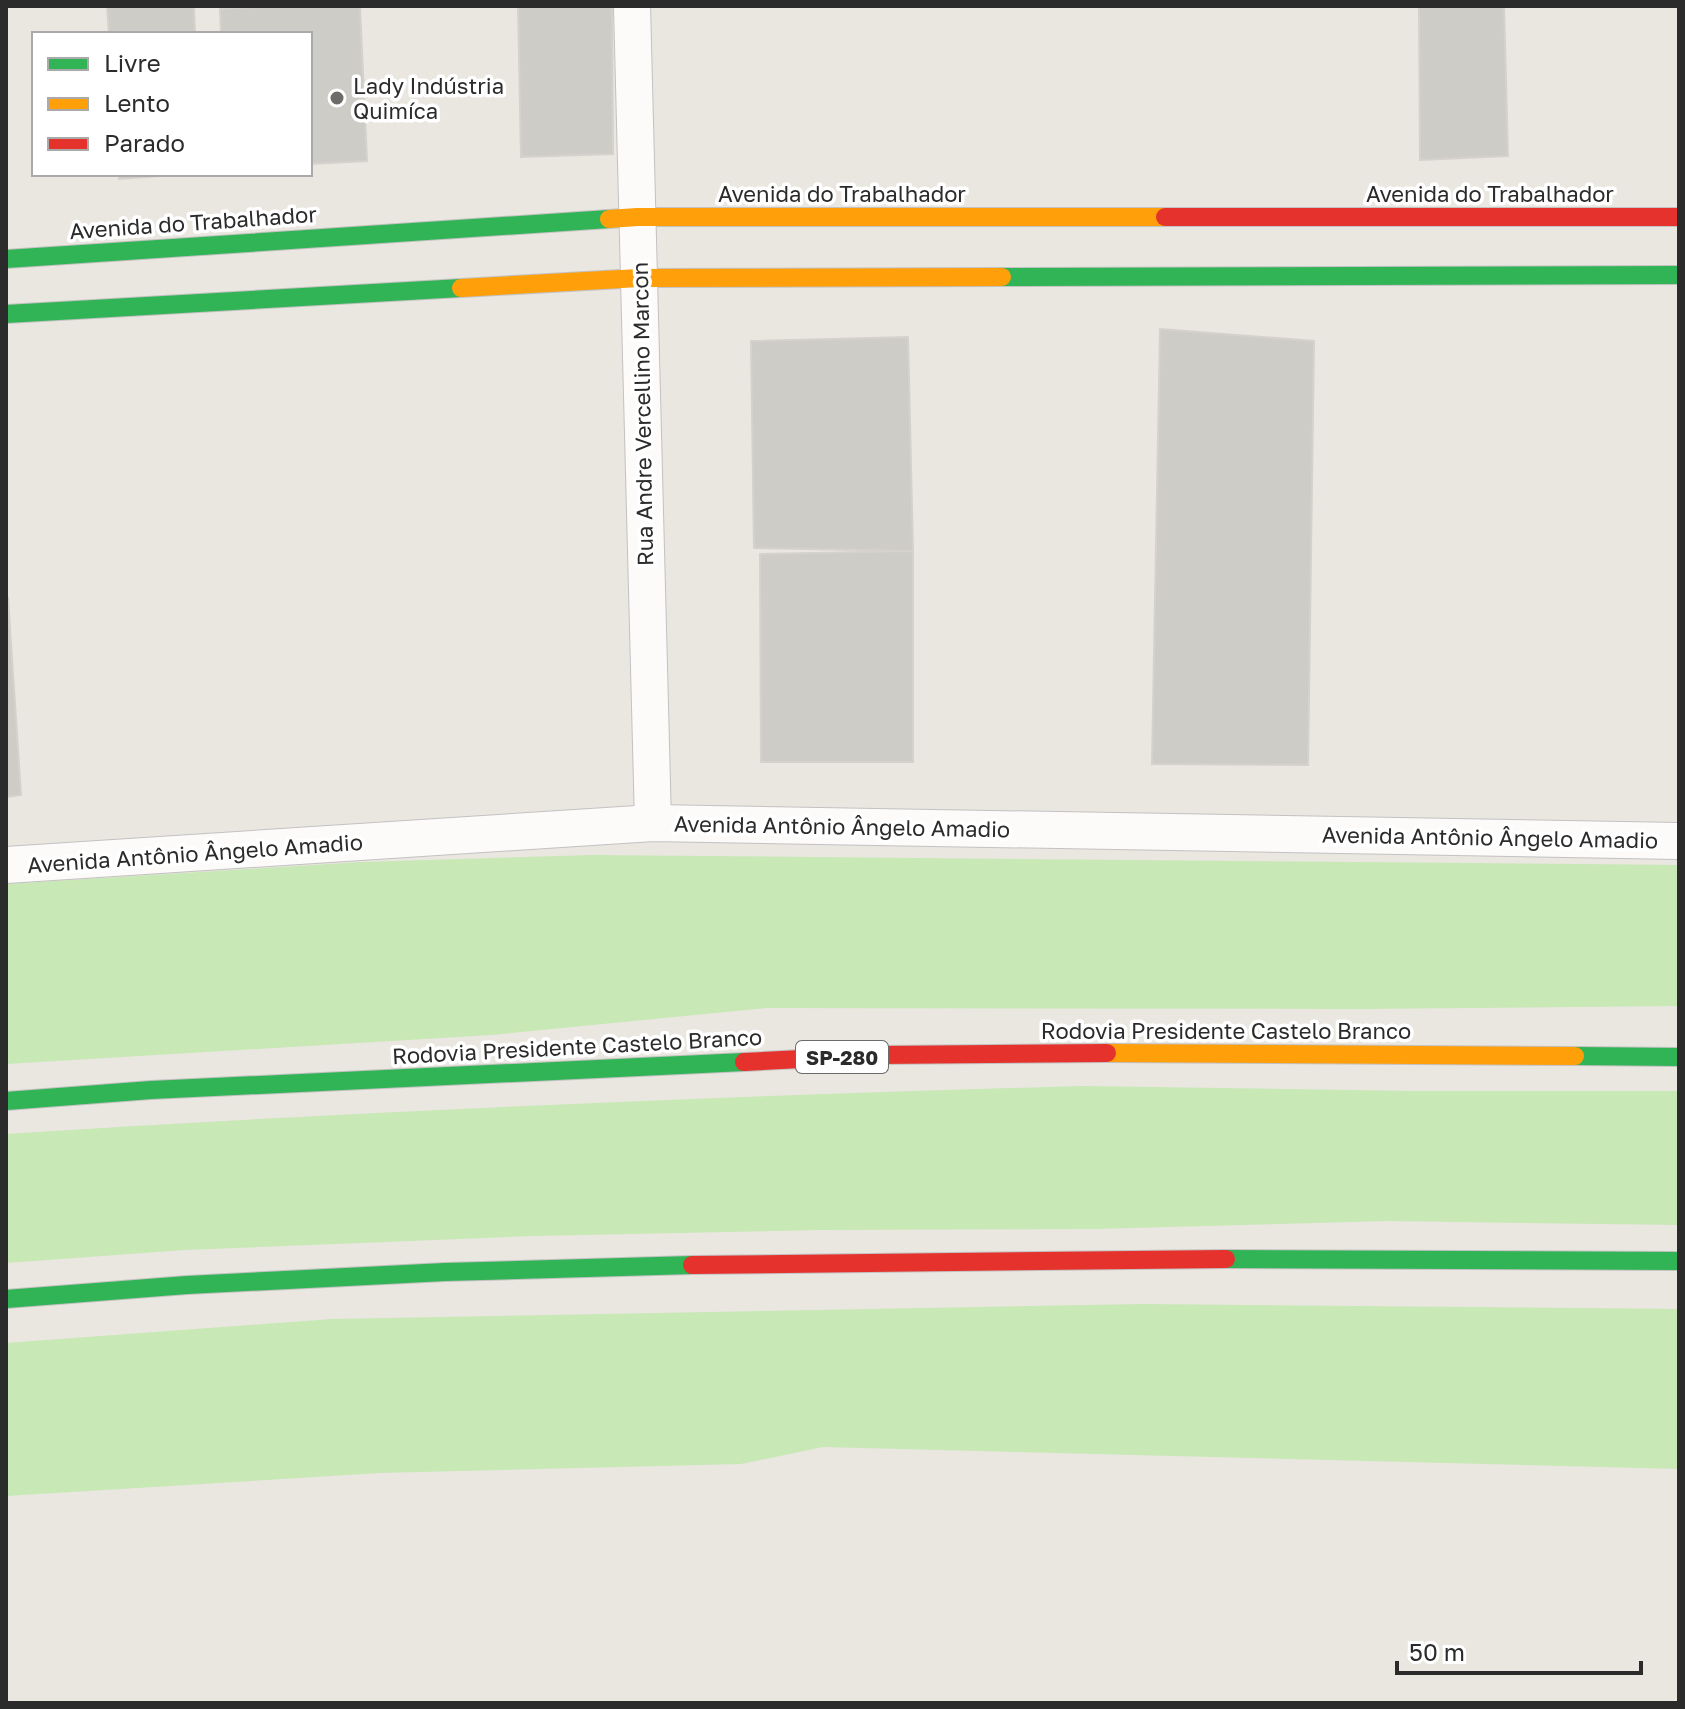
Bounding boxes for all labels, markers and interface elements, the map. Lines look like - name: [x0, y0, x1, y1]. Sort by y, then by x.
- legend: [32, 32, 312, 176]
- text: Livre: [104, 48, 161, 77]
- place label: Lady Indústria Quimíca: [353, 72, 504, 124]
- text: Lento: [104, 88, 170, 117]
- marker: Lady Indústria Quimíca: [328, 89, 346, 107]
- text: Parado: [104, 128, 185, 157]
- street label: Avenida do Trabalhador: [718, 180, 966, 207]
- street label: Avenida do Trabalhador: [1366, 180, 1614, 207]
- street label: Avenida do Trabalhador: [68, 200, 318, 244]
- street label: Rua Andre Vercellino Marcon: [626, 262, 658, 566]
- street label: Avenida Antônio Ângelo Amadio: [674, 810, 1010, 842]
- street label: Avenida Antônio Ângelo Amadio: [1322, 821, 1658, 853]
- street label: Avenida Antônio Ângelo Amadio: [26, 828, 364, 878]
- street label: Rodovia Presidente Castelo Branco: [1041, 1017, 1411, 1044]
- street label: Rodovia Presidente Castelo Branco: [391, 1023, 763, 1069]
- road number: SP-280: [796, 1041, 888, 1073]
- scale bar: [1397, 1625, 1641, 1675]
- text: 50 m: [1409, 1637, 1465, 1666]

